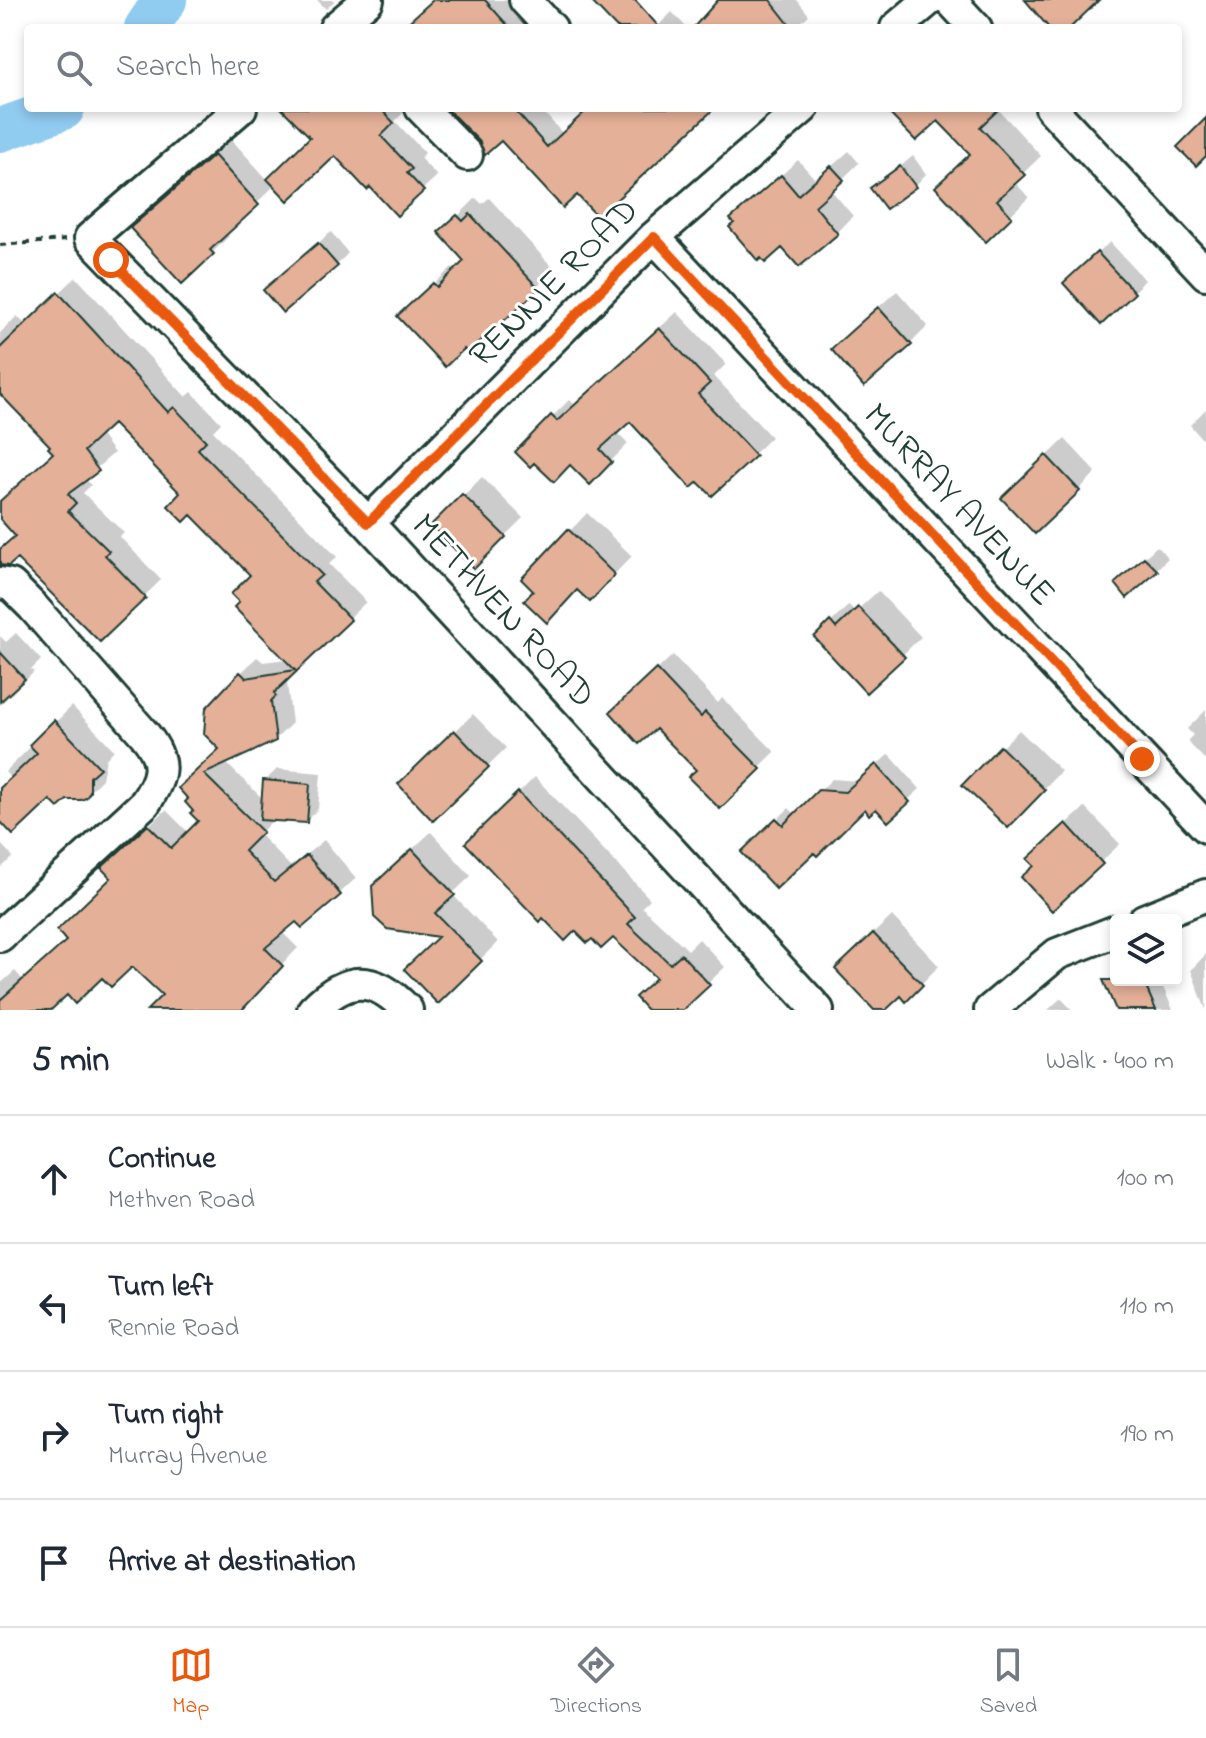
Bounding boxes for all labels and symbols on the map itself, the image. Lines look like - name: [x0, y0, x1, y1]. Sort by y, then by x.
- street label: RENNIE ROAD: [458, 187, 652, 381]
- route start: [93, 242, 129, 278]
- street label: MURRAY AVENUE: [849, 392, 1067, 620]
- street label: METHVEN ROAD: [397, 503, 607, 721]
- route end: [1124, 741, 1160, 777]

